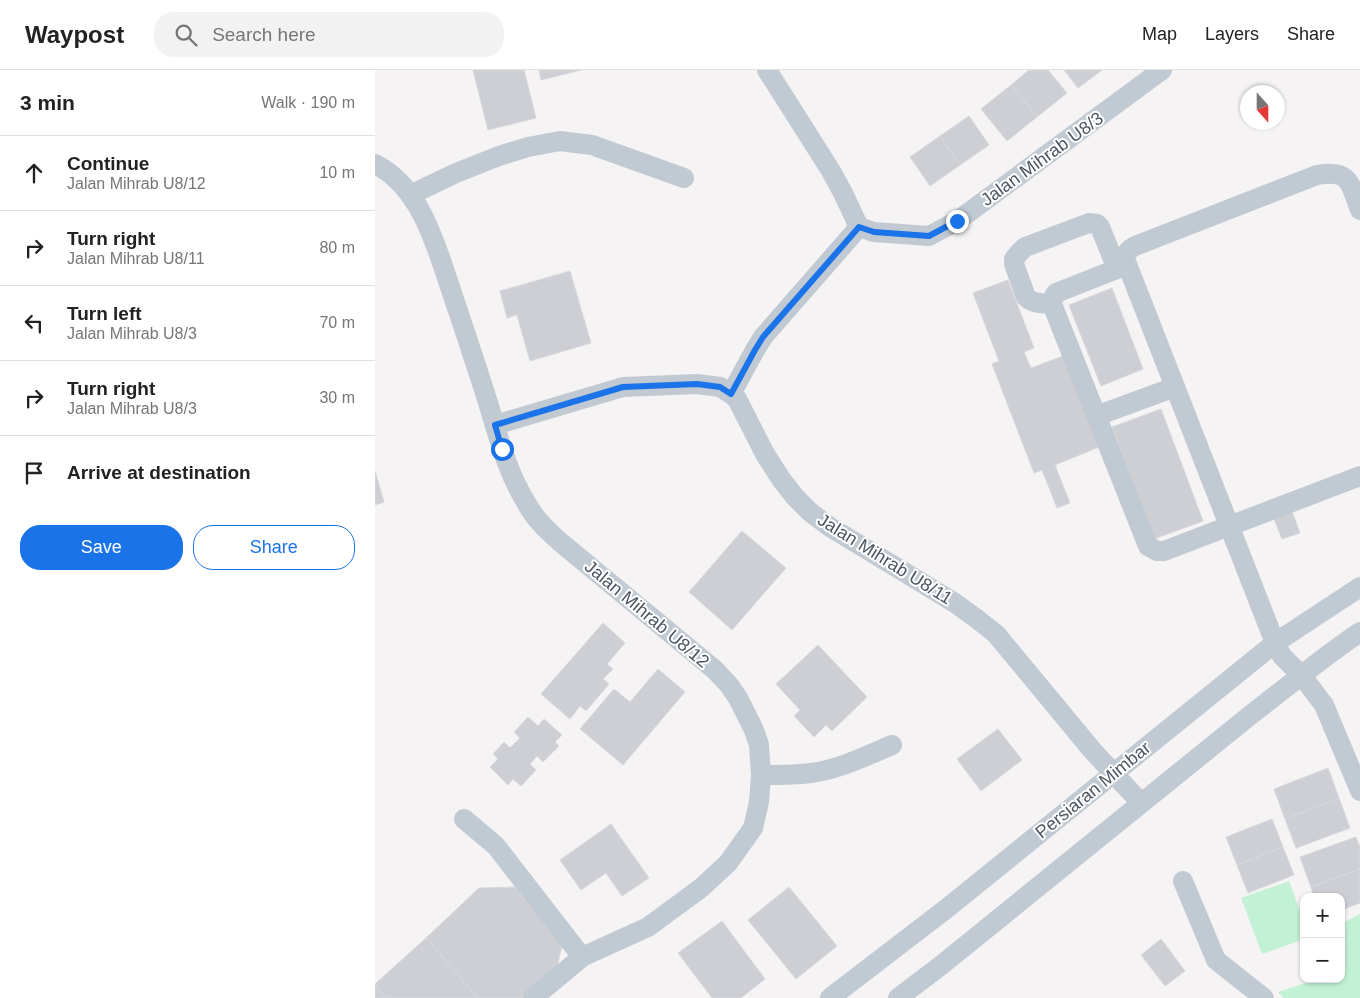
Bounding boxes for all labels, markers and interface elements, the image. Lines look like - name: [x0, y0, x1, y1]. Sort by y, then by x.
- search box: [154, 12, 504, 57]
- text: Waypost: [25, 21, 124, 48]
- icon: search: [172, 21, 200, 49]
- text: Search here: [212, 24, 316, 45]
- text: Map: [1142, 24, 1177, 44]
- text: Layers: [1205, 24, 1259, 44]
- text: Share: [1287, 24, 1335, 44]
- north arrow: [1240, 85, 1285, 130]
- text: 3 min: [20, 91, 75, 114]
- text: Walk · 190 m: [261, 94, 355, 111]
- street label: Jalan Mihrab U8/3: [977, 108, 1107, 210]
- text: Continue: [67, 153, 149, 174]
- icon: ahead: [20, 159, 48, 187]
- text: 10 m: [319, 164, 355, 181]
- text: Jalan Mihrab U8/12: [67, 175, 206, 192]
- route end: [946, 210, 969, 233]
- text: Turn right: [67, 228, 155, 249]
- icon: right: [20, 234, 48, 262]
- text: 80 m: [319, 239, 355, 256]
- text: Jalan Mihrab U8/11: [67, 250, 205, 267]
- text: Turn left: [67, 303, 142, 324]
- icon: left: [20, 309, 48, 337]
- text: 70 m: [319, 314, 355, 331]
- text: Jalan Mihrab U8/3: [67, 325, 197, 342]
- text: Turn right: [67, 378, 155, 399]
- icon: right: [20, 384, 48, 412]
- text: 30 m: [319, 389, 355, 406]
- text: Jalan Mihrab U8/3: [67, 400, 197, 417]
- route start: [491, 438, 514, 461]
- icon: arrive: [20, 459, 48, 487]
- text: Arrive at destination: [67, 462, 251, 483]
- street label: Jalan Mihrab U8/11: [814, 510, 956, 608]
- button: Save: [20, 525, 183, 570]
- button: Share: [193, 525, 355, 570]
- street label: Jalan Mihrab U8/12: [581, 556, 713, 672]
- street label: Persiaran Mimbar: [1032, 738, 1154, 842]
- map controls: [1300, 893, 1345, 983]
- button: +: [1300, 893, 1345, 938]
- button: −: [1300, 938, 1345, 983]

